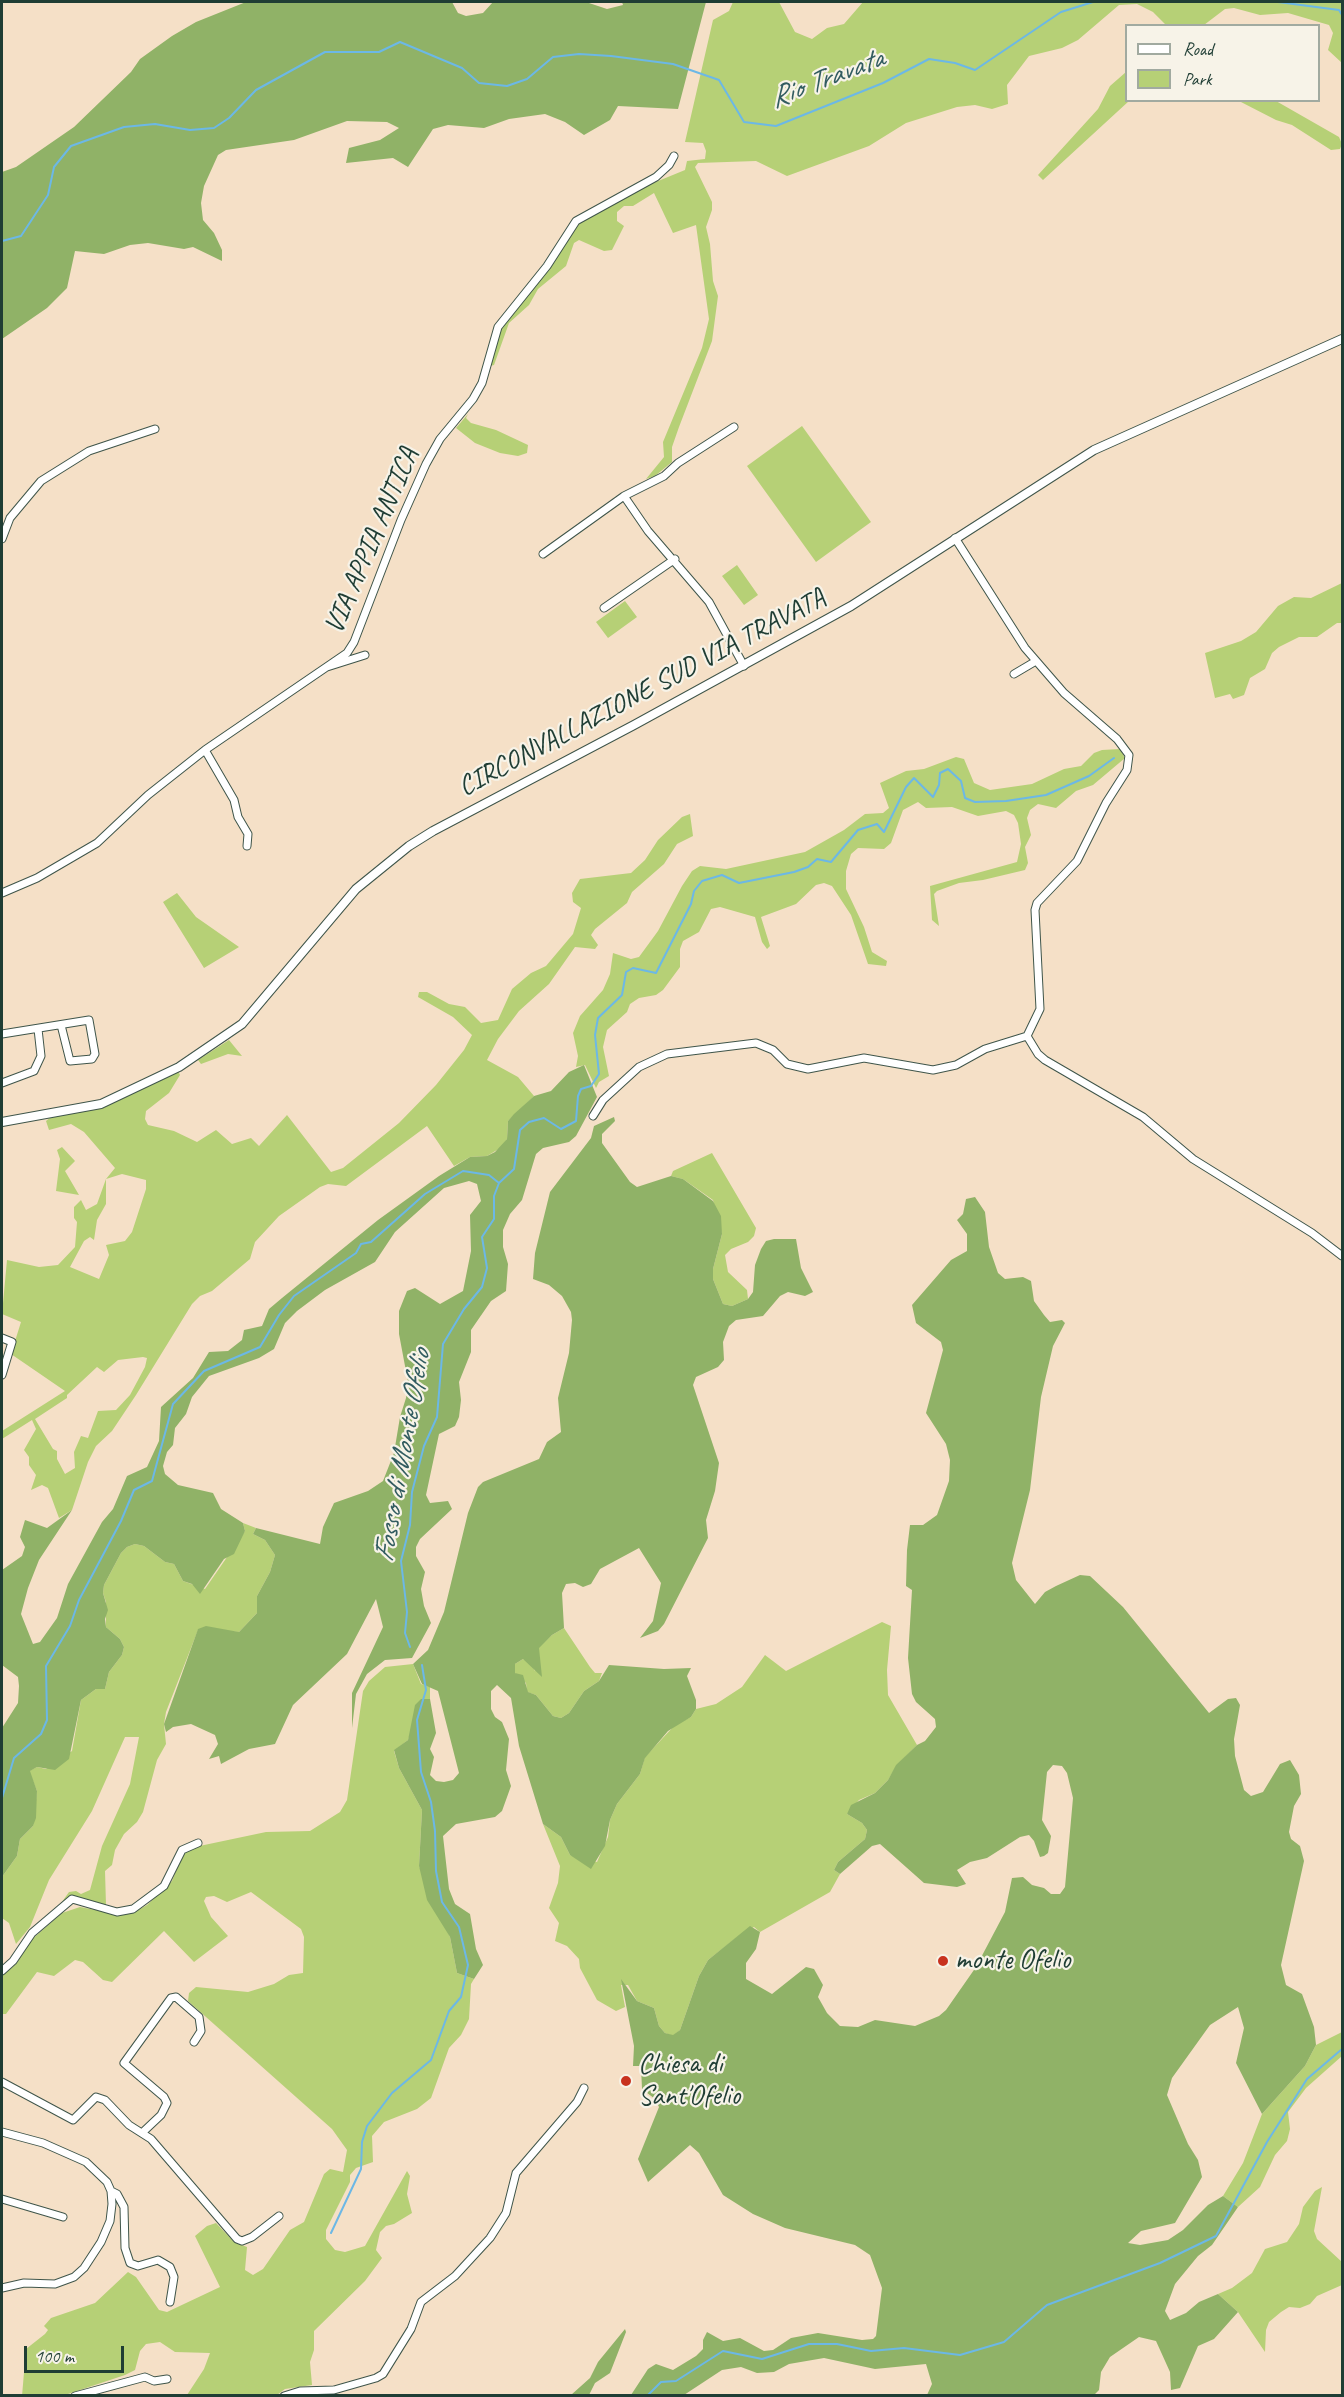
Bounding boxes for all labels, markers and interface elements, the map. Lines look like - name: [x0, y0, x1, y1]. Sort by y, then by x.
- legend: [1125, 24, 1320, 102]
- text: Road: [1183, 38, 1213, 60]
- water label: Rio Travata: [765, 41, 889, 117]
- text: Park: [1183, 68, 1212, 90]
- street label: VIA APPIA ANTICA: [318, 443, 426, 639]
- street label: CIRCONVALLAZIONE SUD VIA TRAVATA: [453, 582, 831, 804]
- water label: Fosso di Monte Ofelio: [367, 1347, 439, 1565]
- place label: monte Ofelio: [955, 1944, 1070, 1978]
- marker: monte Ofelio: [936, 1954, 950, 1968]
- place label: Chiesa di Sant'Ofelio: [638, 2048, 740, 2114]
- marker: Chiesa di Sant'Ofelio: [619, 2074, 633, 2088]
- scale bar: [27, 2334, 128, 2372]
- text: 100 m: [35, 2345, 74, 2367]

